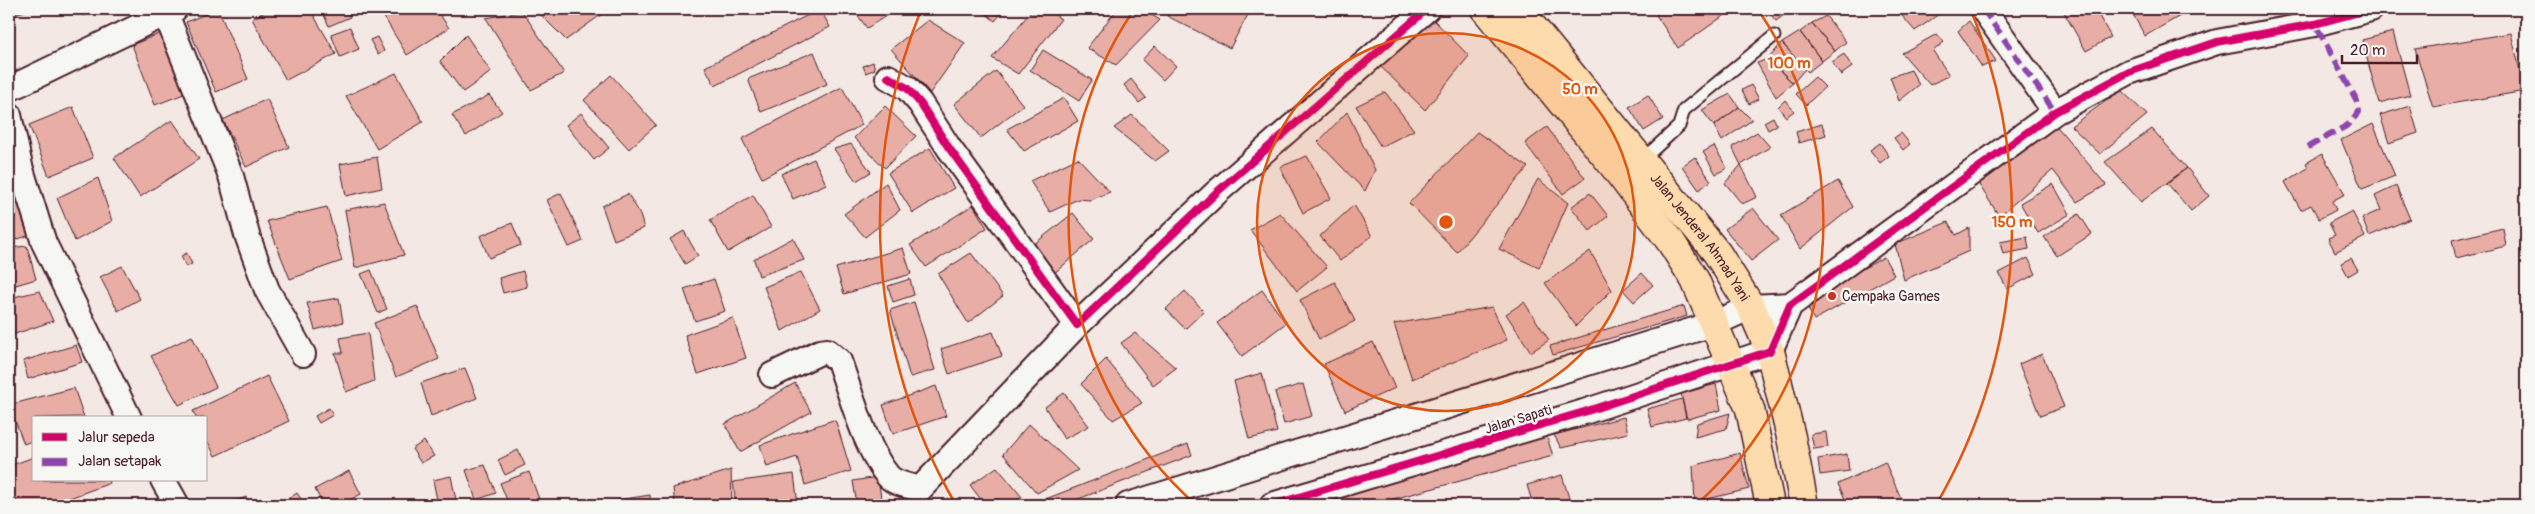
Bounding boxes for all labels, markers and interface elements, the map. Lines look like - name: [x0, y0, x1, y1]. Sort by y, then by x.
- scale bar: [2342, 32, 2418, 64]
- text: 20 m: [2350, 41, 2385, 60]
- text: 100 m: [1768, 54, 1810, 73]
- text: 50 m: [1563, 80, 1597, 99]
- street label: Jalan Jenderal Ahmad Yani: [1646, 170, 1753, 305]
- centre of rings: [1437, 213, 1455, 231]
- text: 150 m: [1992, 213, 2032, 232]
- place label: Cempaka Games: [1842, 288, 1940, 305]
- marker: Cempaka Games: [1826, 290, 1838, 302]
- street label: Jalan Sapati: [1483, 401, 1554, 438]
- legend: [32, 416, 208, 482]
- text: Jalur sepeda: [78, 428, 155, 447]
- text: Jalan setapak: [78, 452, 162, 471]

